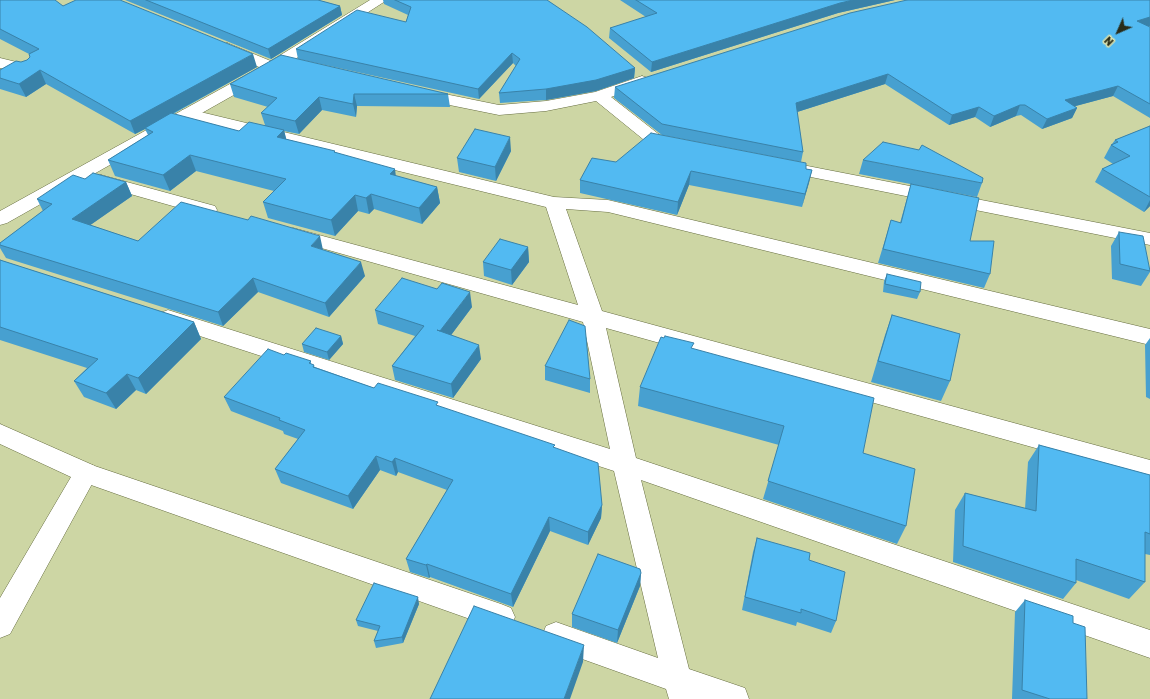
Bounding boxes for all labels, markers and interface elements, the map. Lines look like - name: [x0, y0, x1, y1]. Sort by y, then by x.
- north arrow: [1098, 12, 1138, 52]
- text: N: [1102, 33, 1117, 48]

